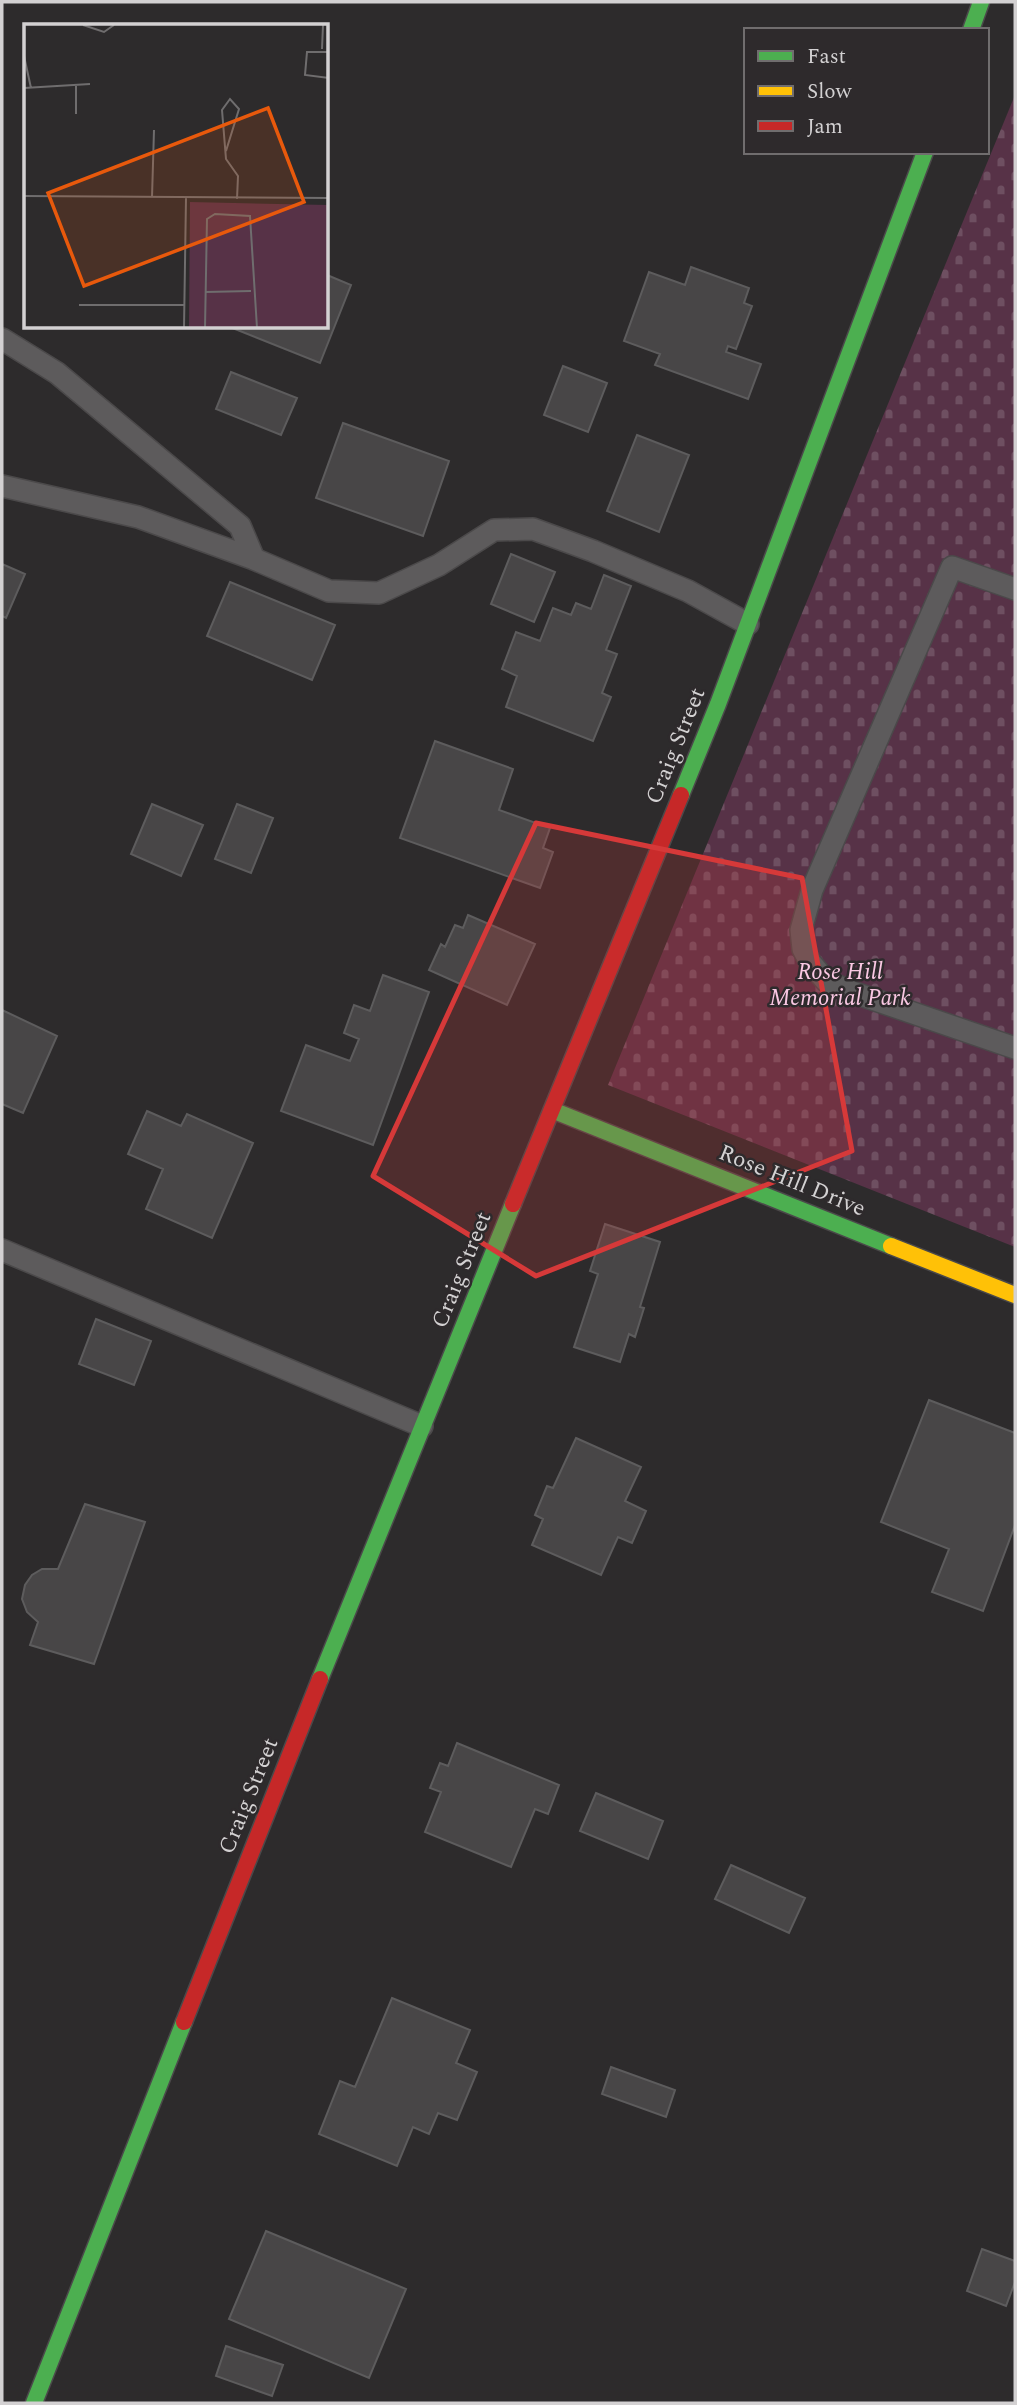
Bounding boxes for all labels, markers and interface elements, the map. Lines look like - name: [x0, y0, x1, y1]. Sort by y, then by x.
- inset map: [24, 24, 329, 329]
- legend: [744, 28, 989, 154]
- text: Fast: [807, 41, 846, 73]
- text: Slow: [807, 76, 853, 108]
- text: Jam: [807, 111, 843, 143]
- street label: Craig Street: [637, 682, 715, 810]
- park label: Rose Hill Memorial Park: [769, 955, 911, 1016]
- street label: Rose Hill Drive: [713, 1136, 871, 1226]
- street label: Craig Street: [423, 1206, 501, 1334]
- street label: Craig Street: [210, 1732, 288, 1860]

